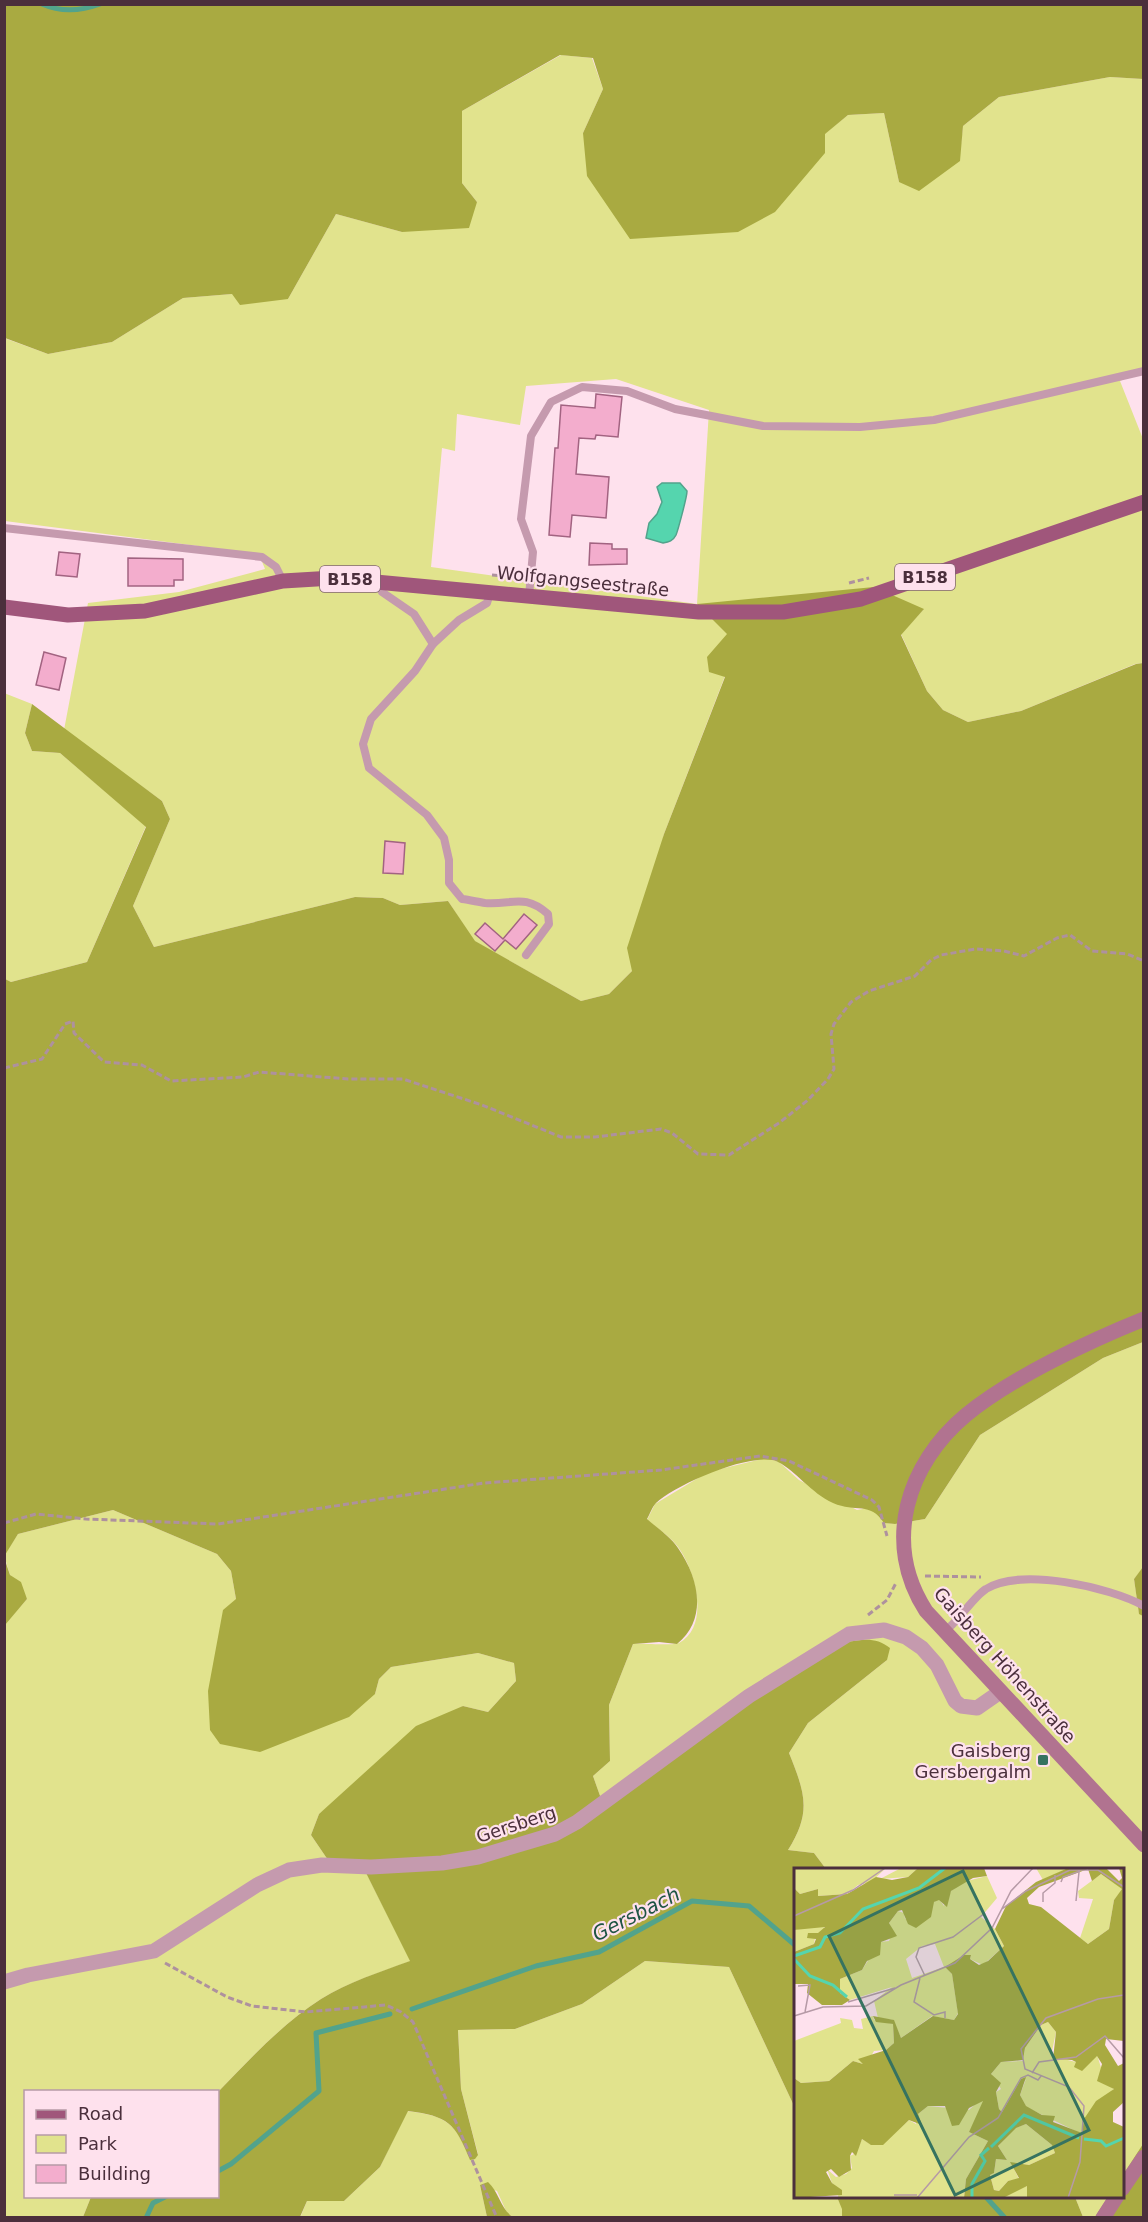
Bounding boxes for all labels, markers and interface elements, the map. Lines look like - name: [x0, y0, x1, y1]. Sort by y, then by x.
- street label: Wolfgangseestraße: [496, 562, 670, 600]
- road number: B158: [895, 564, 955, 590]
- road number: B158: [320, 566, 380, 592]
- street label: Gaisberg Höhenstraße: [930, 1583, 1080, 1747]
- place label: Gaisberg Gersbergalm: [915, 1740, 1031, 1782]
- marker: Gaisberg Gersbergalm: [1036, 1753, 1050, 1767]
- street label: Gersberg: [473, 1801, 559, 1847]
- inset map: [794, 1868, 1124, 2198]
- water label: Gersbach: [588, 1882, 684, 1946]
- legend: [24, 2090, 219, 2198]
- text: Road: [78, 2103, 123, 2124]
- text: Park: [78, 2133, 117, 2154]
- text: Building: [78, 2163, 151, 2184]

